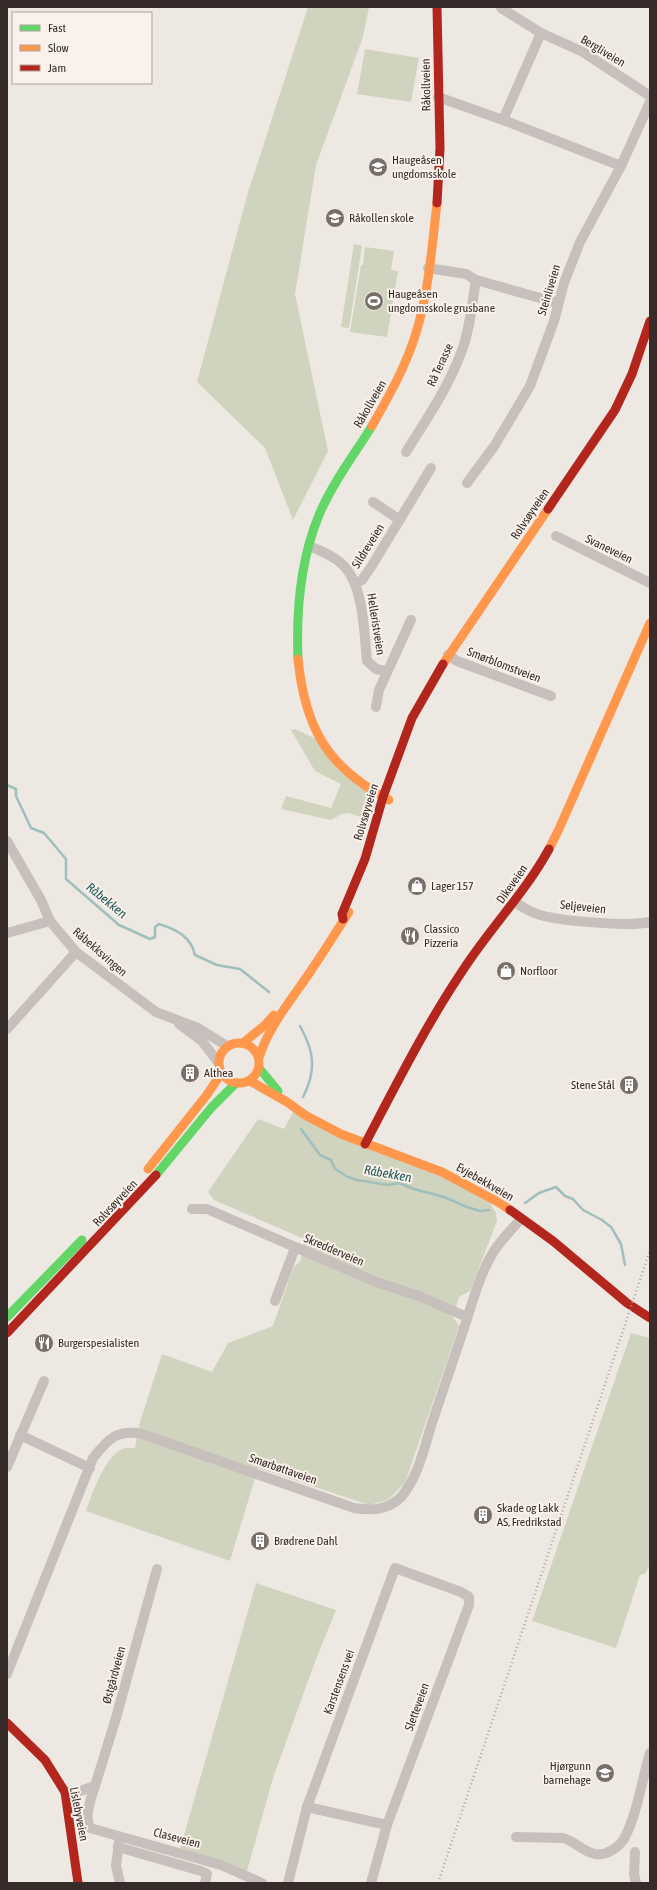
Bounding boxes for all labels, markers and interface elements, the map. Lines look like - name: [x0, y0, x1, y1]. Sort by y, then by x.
- legend: [12, 12, 152, 84]
- text: Fast: [48, 21, 66, 35]
- street label: Bergliveien: [578, 32, 628, 70]
- text: Slow: [48, 41, 69, 55]
- street label: Råkollveien: [419, 58, 433, 112]
- text: Jam: [48, 61, 66, 75]
- place label: Haugeåsen ungdomsskole: [392, 153, 456, 181]
- school or university icon: Haugeåsen ungdomsskole: [367, 156, 389, 178]
- school or university icon: Råkollen skole: [324, 207, 346, 229]
- place label: Råkollen skole: [349, 211, 414, 225]
- street label: Steinliveien: [535, 263, 563, 317]
- place label: Haugeåsen ungdomsskole grusbane: [388, 287, 495, 315]
- sports icon: Haugeåsen ungdomsskole grusbane: [363, 290, 385, 312]
- street label: Rå Terasse: [424, 341, 456, 389]
- street label: Råkollveien: [351, 378, 389, 430]
- street label: Rolvsøyveien: [508, 486, 552, 542]
- street label: Sildreveien: [349, 521, 387, 571]
- street label: Svaneveien: [583, 532, 635, 566]
- street label: Helleristveien: [364, 592, 388, 656]
- street label: Smørblomstveien: [465, 645, 543, 685]
- street label: Rolvsøyveien: [351, 782, 381, 842]
- street label: Dikeveien: [494, 862, 530, 906]
- shop icon: Lager 157: [406, 875, 428, 897]
- water label: Råbekken: [83, 879, 131, 922]
- place label: Lager 157: [431, 879, 474, 893]
- street label: Seljeveien: [559, 898, 607, 916]
- place label: Classico Pizzeria: [424, 922, 460, 950]
- street label: Råbekksvingen: [70, 925, 130, 979]
- restaurant icon: Classico Pizzeria: [399, 925, 421, 947]
- shop icon: Norfloor: [495, 960, 517, 982]
- place label: Norfloor: [520, 964, 558, 978]
- building icon: Althea: [179, 1062, 201, 1084]
- place label: Althea: [204, 1066, 233, 1080]
- building icon: Stene Stål: [618, 1074, 640, 1096]
- place label: Stene Stål: [571, 1078, 616, 1092]
- street label: Evjebekkveien: [454, 1160, 516, 1204]
- water label: Råbekken: [363, 1162, 414, 1185]
- street label: Rolvsøyveien: [90, 1177, 140, 1229]
- street label: Skredderveien: [302, 1231, 366, 1269]
- restaurant icon: Burgerspesialisten: [33, 1332, 55, 1354]
- place label: Burgerspesialisten: [58, 1336, 139, 1350]
- street label: Smørbøttaveien: [247, 1451, 319, 1487]
- place label: Skade og Lakk AS, Fredrikstad: [497, 1501, 561, 1529]
- building icon: Skade og Lakk AS, Fredrikstad: [472, 1504, 494, 1526]
- building icon: Brødrene Dahl: [249, 1530, 271, 1552]
- place label: Brødrene Dahl: [274, 1534, 339, 1548]
- street label: Østgårdveien: [100, 1645, 128, 1705]
- street label: Karstensens vei: [321, 1648, 357, 1716]
- street label: Sletteveien: [402, 1681, 432, 1733]
- place label: Hjørgunn barnehage: [543, 1759, 591, 1787]
- school or university icon: Hjørgunn barnehage: [594, 1762, 616, 1784]
- street label: Lislebyveien: [67, 1786, 91, 1842]
- street label: Claseveien: [152, 1825, 202, 1851]

